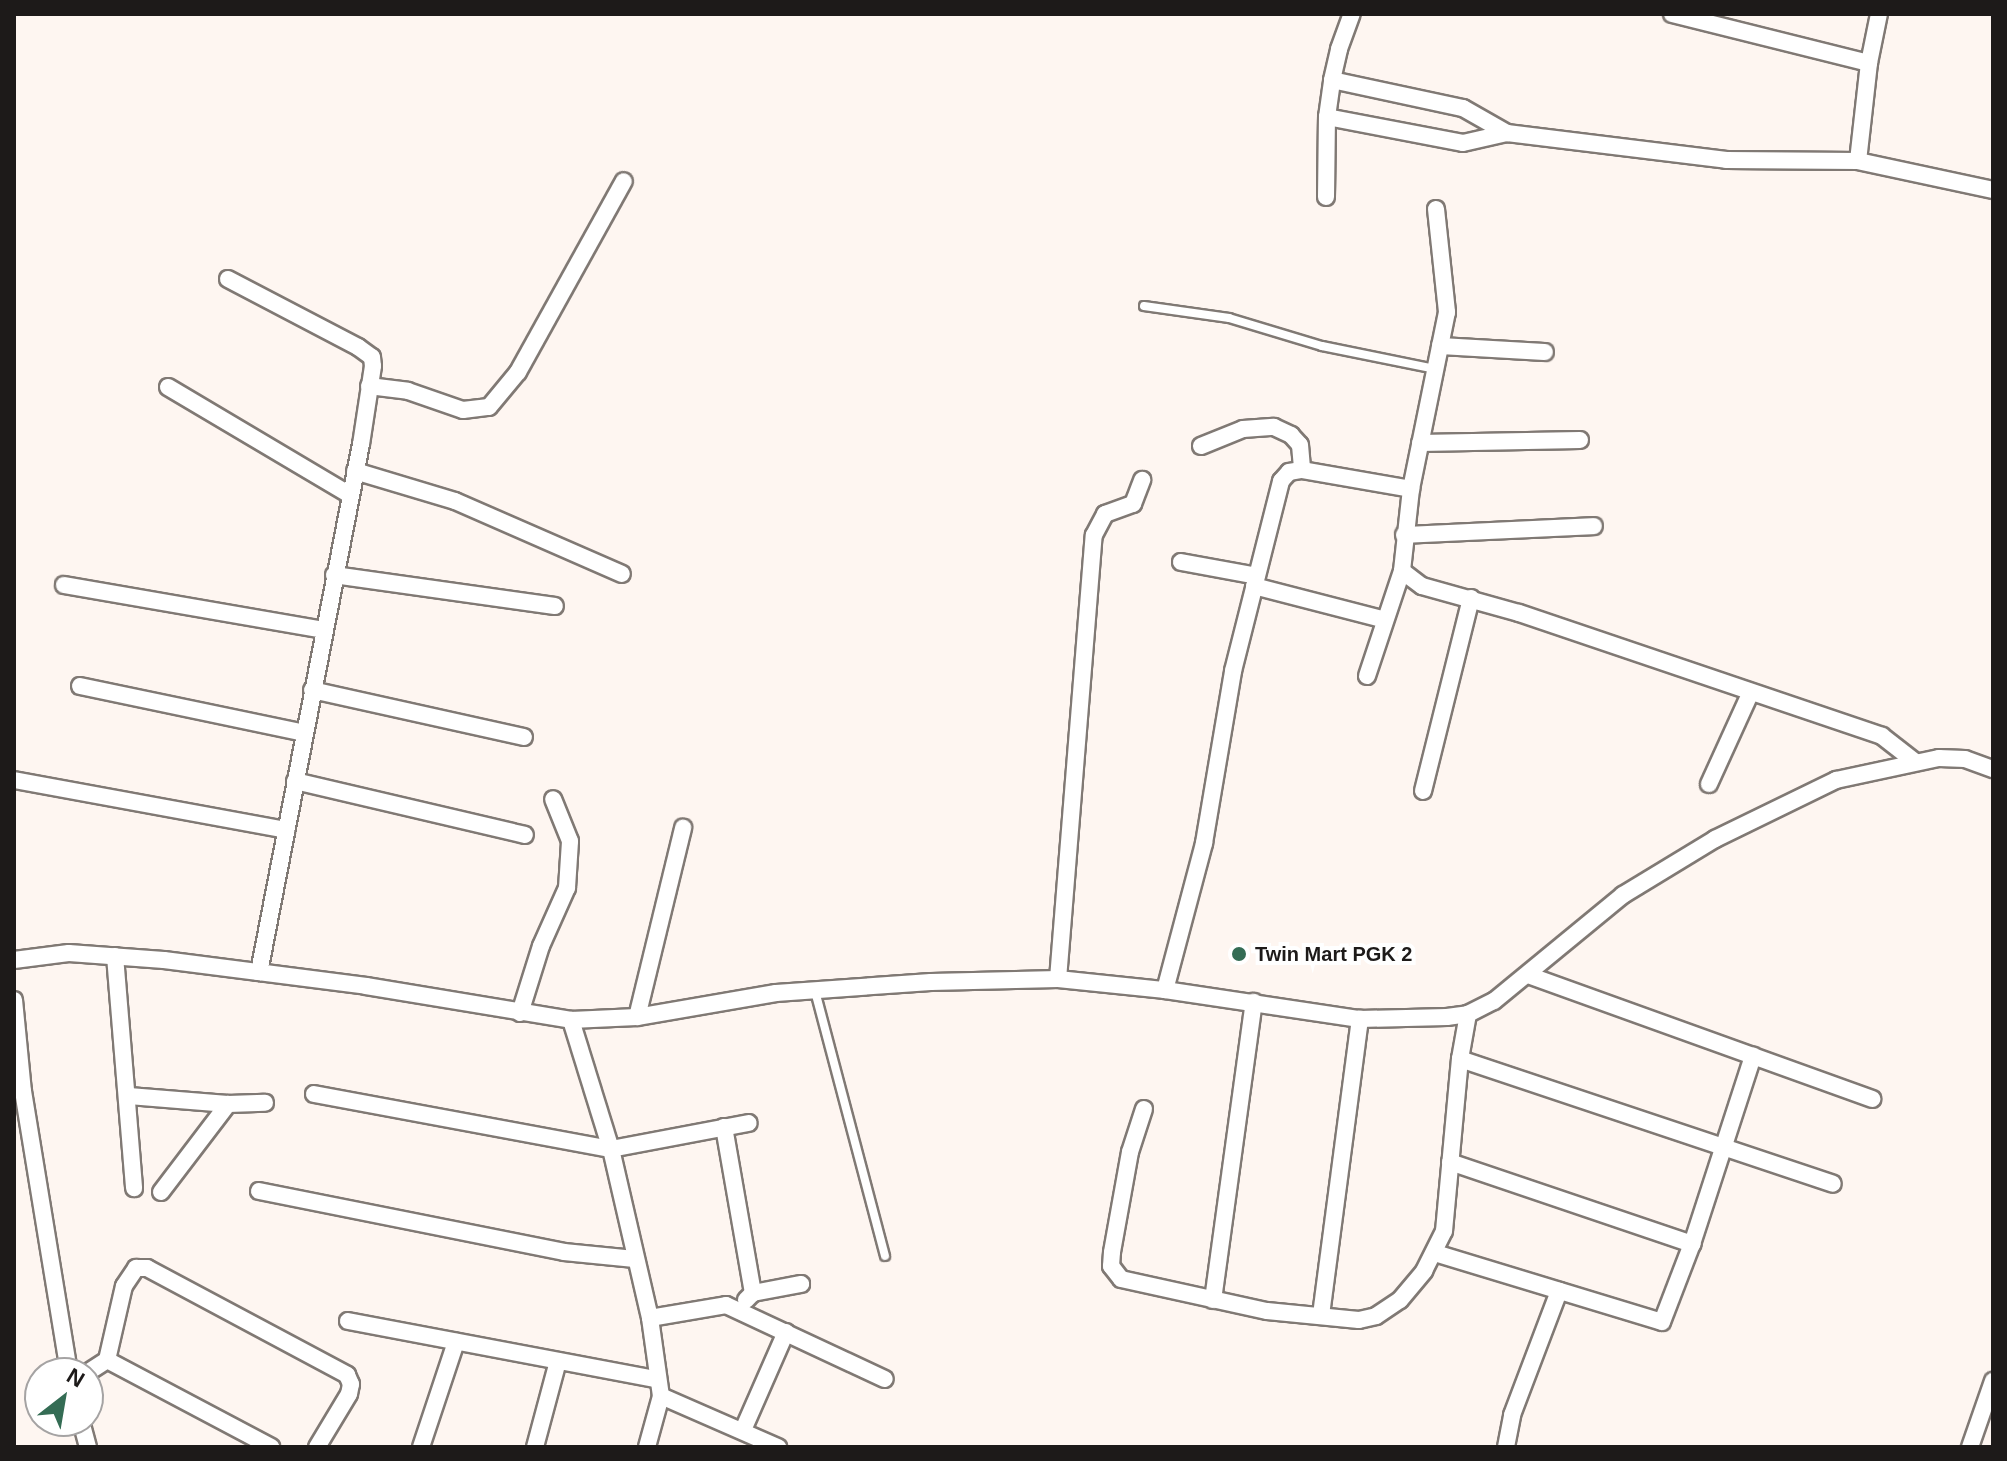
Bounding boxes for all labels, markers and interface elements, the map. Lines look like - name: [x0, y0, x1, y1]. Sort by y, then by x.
- place label: Twin Mart PGK 2: [1255, 942, 1412, 966]
- marker: Twin Mart PGK 2: [1230, 945, 1248, 963]
- north arrow: [24, 1357, 104, 1437]
- text: N: [62, 1363, 89, 1393]

